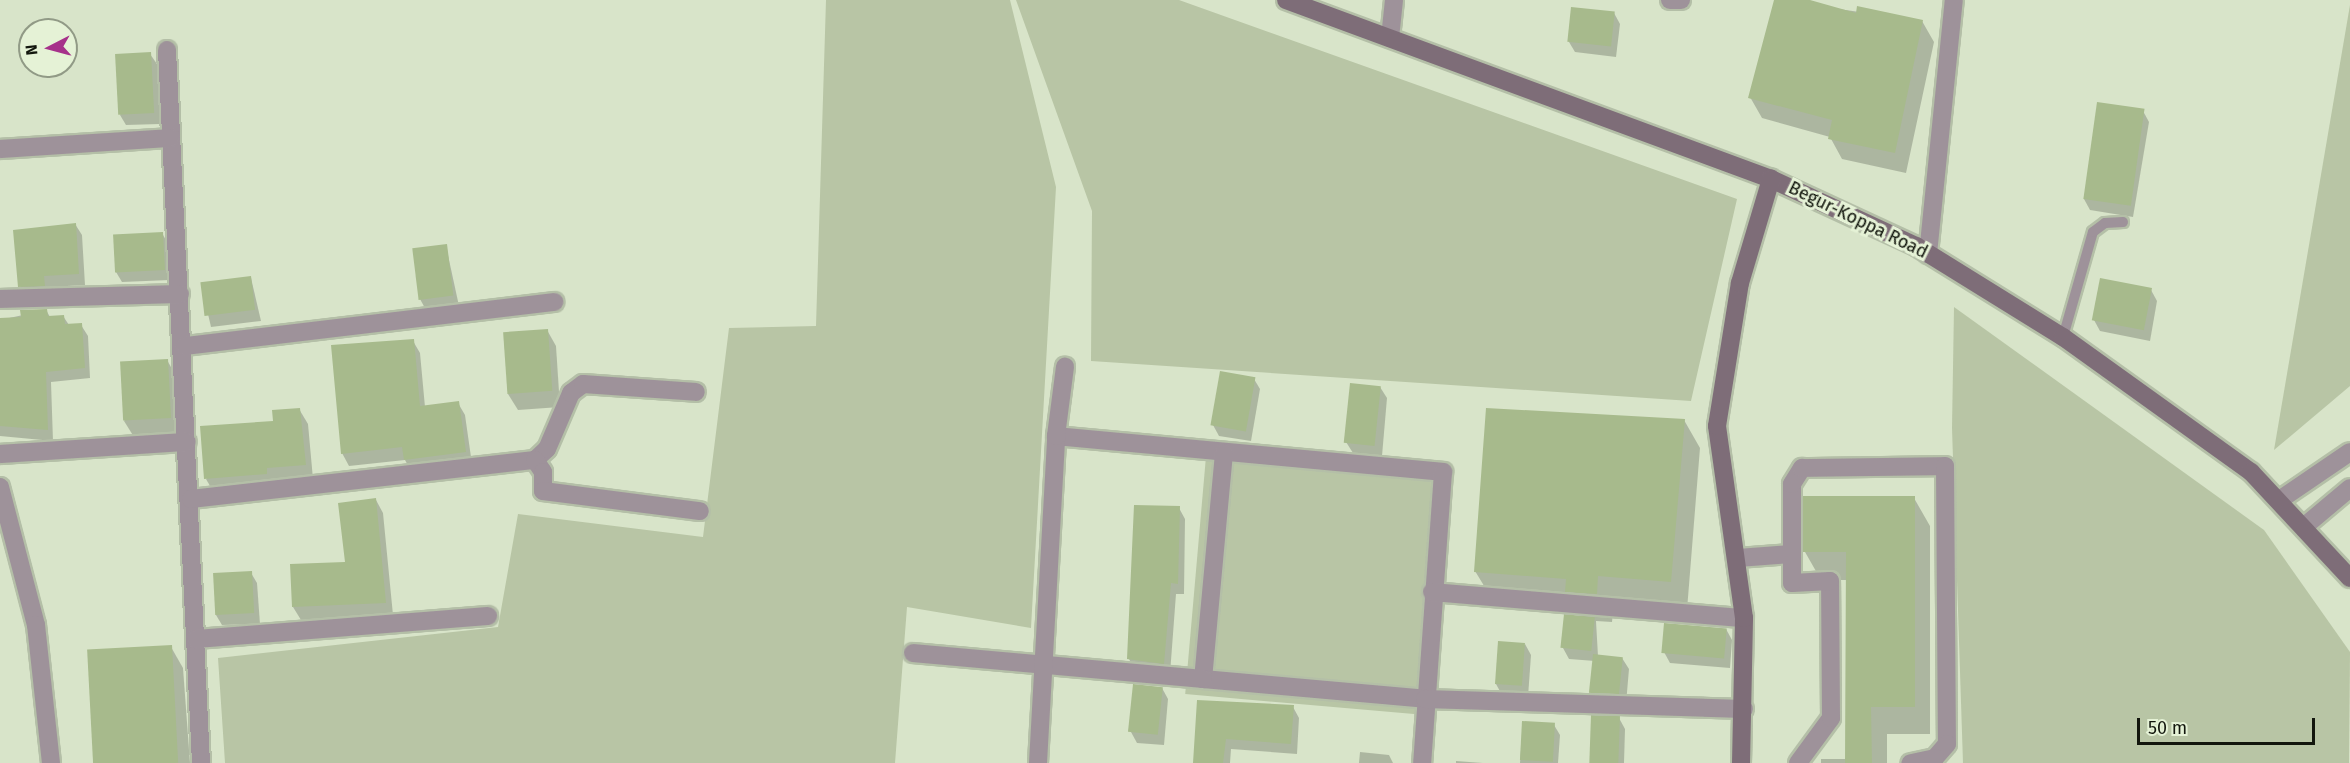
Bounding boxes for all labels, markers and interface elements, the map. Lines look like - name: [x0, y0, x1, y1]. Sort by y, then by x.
- north arrow: [18, 18, 78, 78]
- text: N: [22, 43, 42, 56]
- street label: Begur-Koppa Road: [1785, 177, 1931, 263]
- scale bar: [2140, 706, 2318, 744]
- text: 50 m: [2148, 717, 2187, 739]

